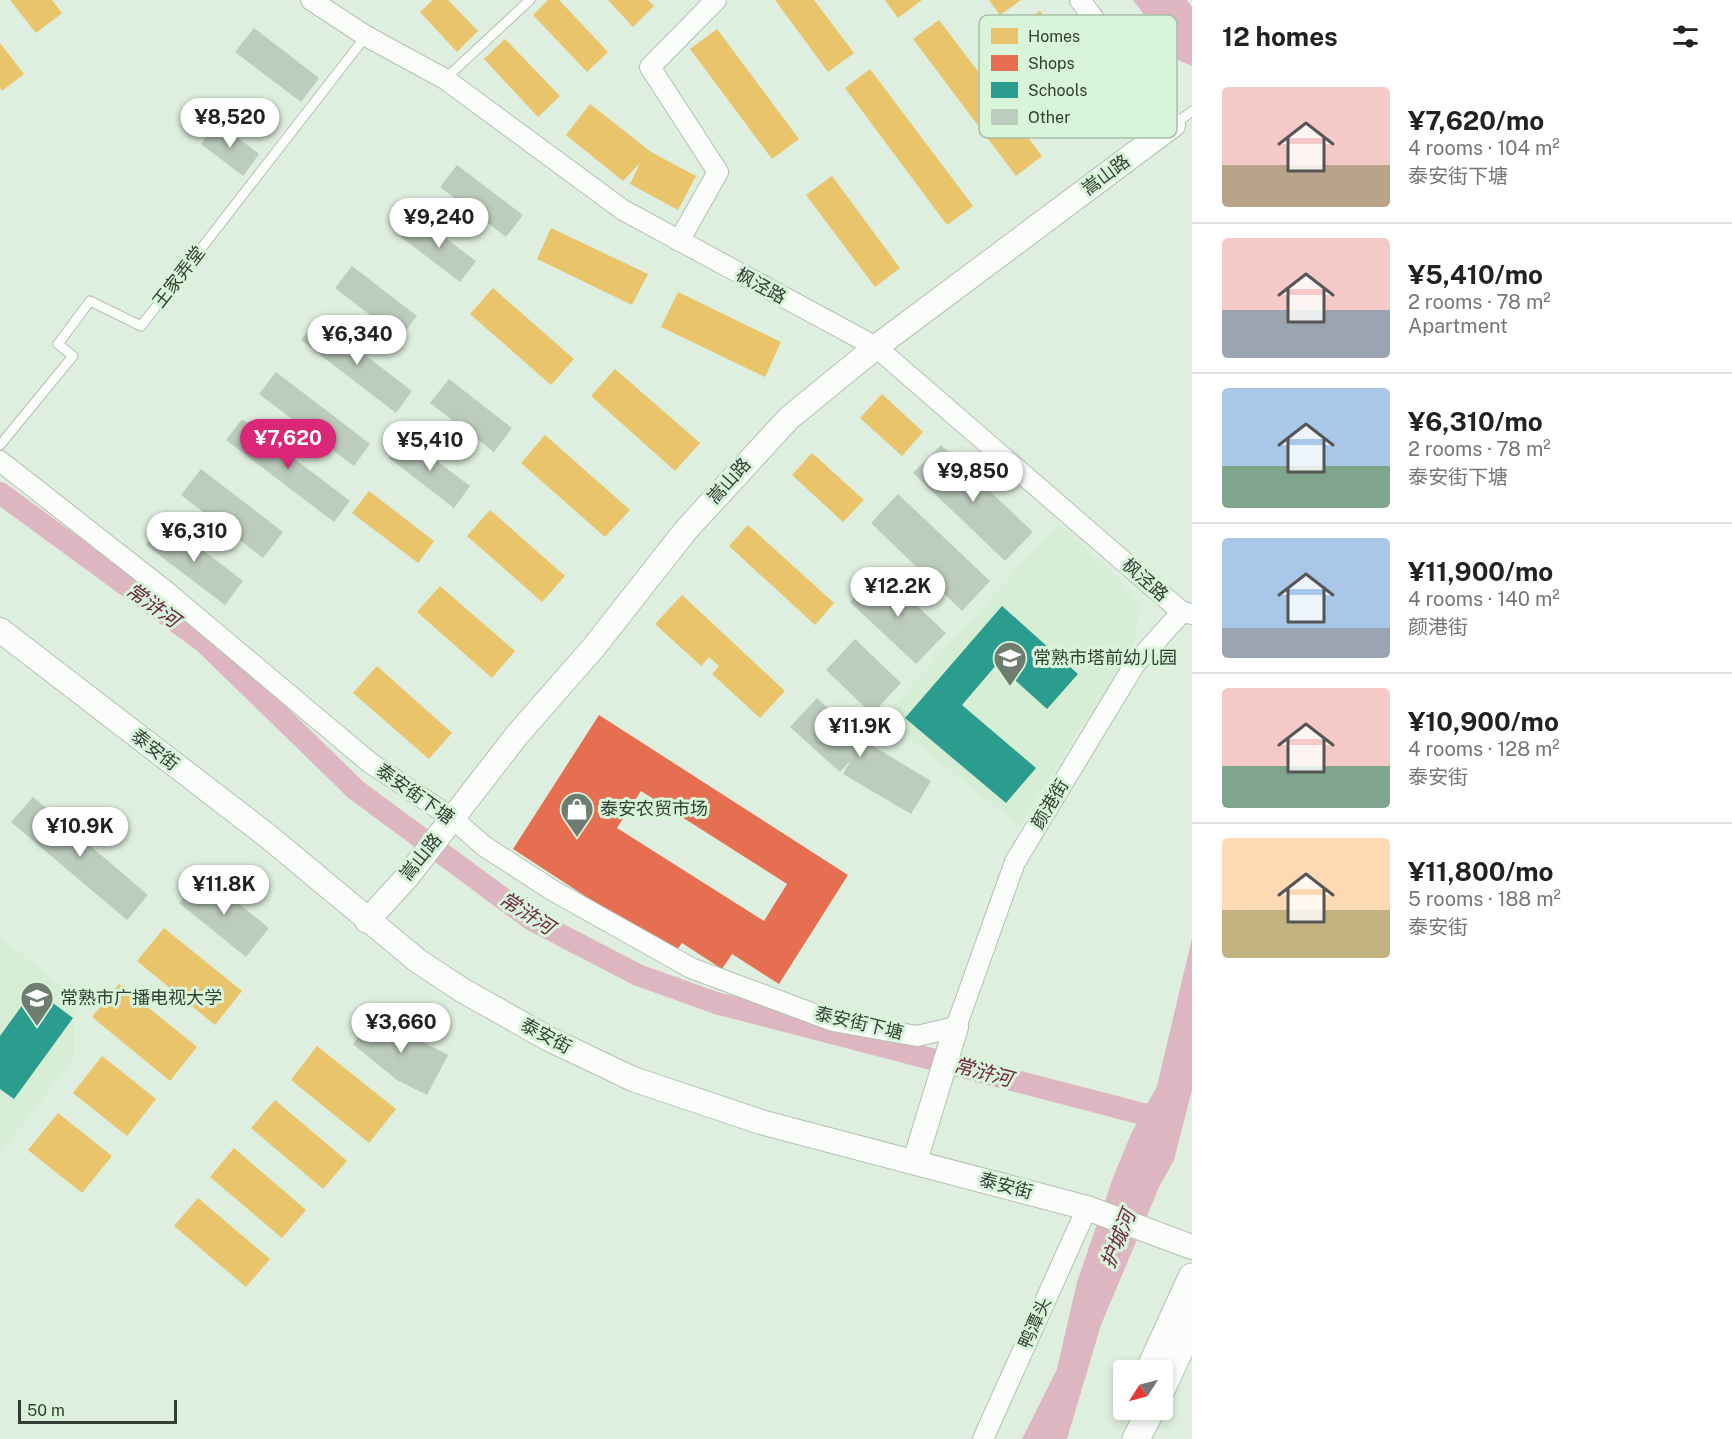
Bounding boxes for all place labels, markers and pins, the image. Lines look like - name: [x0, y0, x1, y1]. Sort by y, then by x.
- pin: ¥8,520: [181, 98, 279, 149]
- pin: ¥9,240: [390, 198, 488, 249]
- pin: ¥6,340: [308, 315, 406, 366]
- pin: ¥7,620: [239, 419, 337, 470]
- pin: ¥5,410: [381, 421, 479, 472]
- pin: ¥9,850: [924, 452, 1022, 503]
- pin: ¥6,310: [145, 512, 243, 563]
- pin: ¥12.2K: [849, 567, 947, 618]
- school or university icon: 常熟市塔前幼儿园: [992, 640, 1028, 687]
- place label: 常熟市塔前幼儿园: [1033, 647, 1177, 668]
- pin: ¥11.9K: [811, 707, 909, 758]
- shop icon: 泰安农贸市场: [559, 791, 595, 838]
- place label: 泰安农贸市场: [600, 798, 708, 819]
- pin: ¥10.9K: [31, 807, 129, 858]
- pin: ¥11.8K: [175, 865, 273, 916]
- school or university icon: 常熟市广播电视大学: [19, 980, 55, 1027]
- place label: 常熟市广播电视大学: [60, 987, 222, 1008]
- pin: ¥3,660: [352, 1003, 450, 1054]

